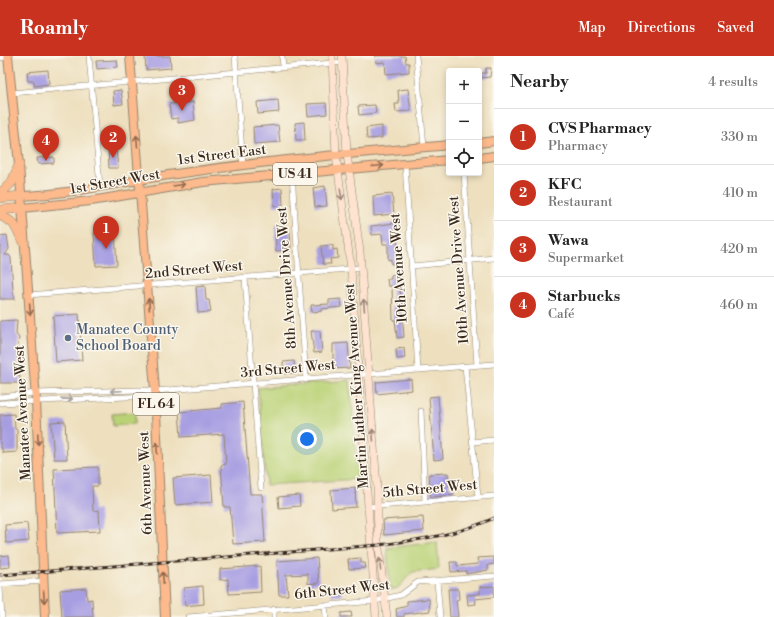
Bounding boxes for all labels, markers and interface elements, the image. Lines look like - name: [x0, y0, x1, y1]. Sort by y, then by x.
- text: Roamly: [20, 16, 88, 40]
- text: Map: [578, 19, 606, 37]
- text: Directions: [628, 19, 695, 37]
- text: Saved: [717, 19, 754, 37]
- map controls: [446, 68, 482, 176]
- button: +: [446, 68, 482, 104]
- text: Nearby: [510, 71, 569, 93]
- text: 4 results: [708, 74, 758, 90]
- pin: 3: [169, 78, 195, 111]
- button: −: [446, 104, 482, 140]
- text: CVS Pharmacy: [548, 119, 652, 138]
- pin: 2: [100, 125, 126, 158]
- pin: 4: [33, 128, 59, 161]
- text: 1: [520, 129, 526, 145]
- text: 330 m: [721, 129, 758, 145]
- one-way arrow: [133, 135, 141, 148]
- text: Pharmacy: [548, 138, 608, 154]
- button: locate: [446, 140, 482, 176]
- street label: 1st Street East: [177, 141, 267, 169]
- road number: US 41: [273, 163, 317, 185]
- one-way arrow: [371, 163, 384, 170]
- street label: 1st Street West: [69, 165, 161, 199]
- text: KFC: [548, 175, 581, 194]
- one-way arrow: [172, 181, 185, 189]
- text: 2: [519, 185, 527, 201]
- text: 410 m: [722, 185, 758, 201]
- one-way arrow: [337, 187, 345, 200]
- text: Restaurant: [548, 194, 613, 210]
- street label: 10th Avenue Drive West: [445, 195, 473, 345]
- street label: 8th Avenue Drive West: [273, 206, 301, 350]
- street label: 10th Avenue West: [386, 212, 412, 324]
- pin: 1: [93, 216, 119, 249]
- text: Wawa: [548, 231, 589, 250]
- text: 3: [519, 241, 527, 257]
- text: 420 m: [720, 241, 758, 257]
- text: Supermarket: [548, 250, 624, 266]
- street label: 2nd Street West: [144, 257, 244, 283]
- street label: Martin Luther King Avenue West: [341, 283, 373, 489]
- text: Starbucks: [548, 287, 620, 306]
- text: 4: [519, 297, 527, 313]
- text: 460 m: [720, 297, 758, 313]
- one-way arrow: [146, 298, 153, 311]
- one-way arrow: [360, 299, 367, 312]
- one-way arrow: [26, 302, 33, 315]
- text: Café: [548, 306, 575, 322]
- place label: Manatee County School Board: [76, 321, 179, 355]
- marker: Manatee County School Board: [63, 333, 73, 343]
- street label: Manatee Avenue West: [10, 345, 36, 481]
- street label: 3rd Street West: [240, 356, 336, 382]
- one-way arrow: [110, 387, 123, 394]
- road number: FL 64: [133, 393, 179, 415]
- one-way arrow: [60, 396, 73, 403]
- your location: [297, 429, 317, 449]
- one-way arrow: [370, 429, 377, 442]
- street label: 6th Avenue West: [135, 431, 157, 535]
- one-way arrow: [34, 432, 41, 445]
- one-way arrow: [154, 442, 161, 455]
- street label: 5th Street West: [382, 476, 478, 502]
- one-way arrow: [377, 558, 384, 571]
- one-way arrow: [159, 572, 166, 585]
- street label: 6th Street West: [293, 576, 391, 604]
- one-way arrow: [40, 590, 47, 603]

